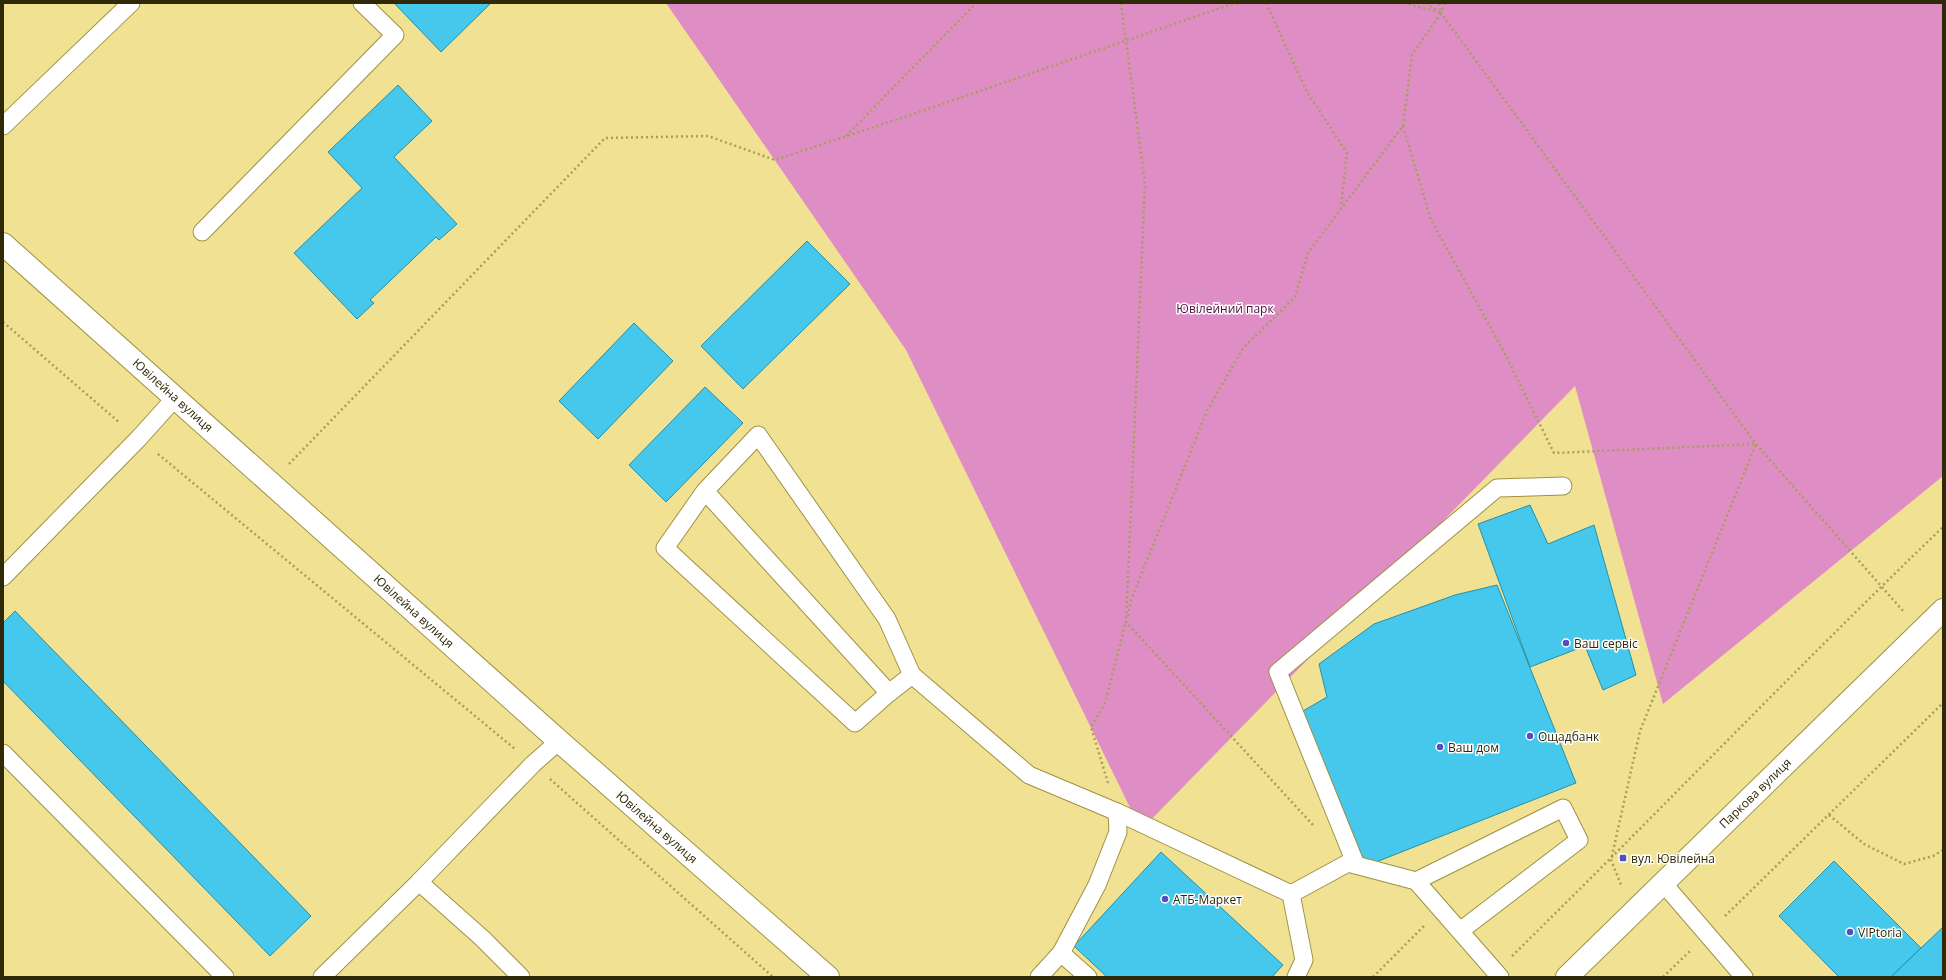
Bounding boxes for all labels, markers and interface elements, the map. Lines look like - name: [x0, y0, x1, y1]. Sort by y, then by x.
- park label: Ювілейний парк: [1176, 300, 1274, 317]
- street label: Ювілейна вулиця: [129, 354, 217, 436]
- street label: Ювілейна вулиця: [370, 570, 458, 652]
- place label: Ваш сервіс: [1574, 635, 1638, 652]
- marker: Ваш сервіс: [1561, 638, 1571, 648]
- place label: Ощадбанк: [1538, 728, 1600, 745]
- marker: Ощадбанк: [1525, 731, 1535, 741]
- place label: Ваш дом: [1448, 739, 1499, 756]
- marker: Ваш дом: [1435, 742, 1445, 752]
- street label: Паркова вулиця: [1715, 754, 1795, 832]
- street label: Ювілейна вулиця: [613, 787, 701, 867]
- place label: вул. Ювілейна: [1631, 850, 1715, 867]
- marker: вул. Ювілейна: [1618, 853, 1628, 863]
- place label: АТБ-Маркет: [1173, 891, 1242, 908]
- marker: АТБ-Маркет: [1160, 894, 1170, 904]
- place label: VIPtoria: [1858, 924, 1902, 941]
- marker: VIPtoria: [1845, 927, 1855, 937]

